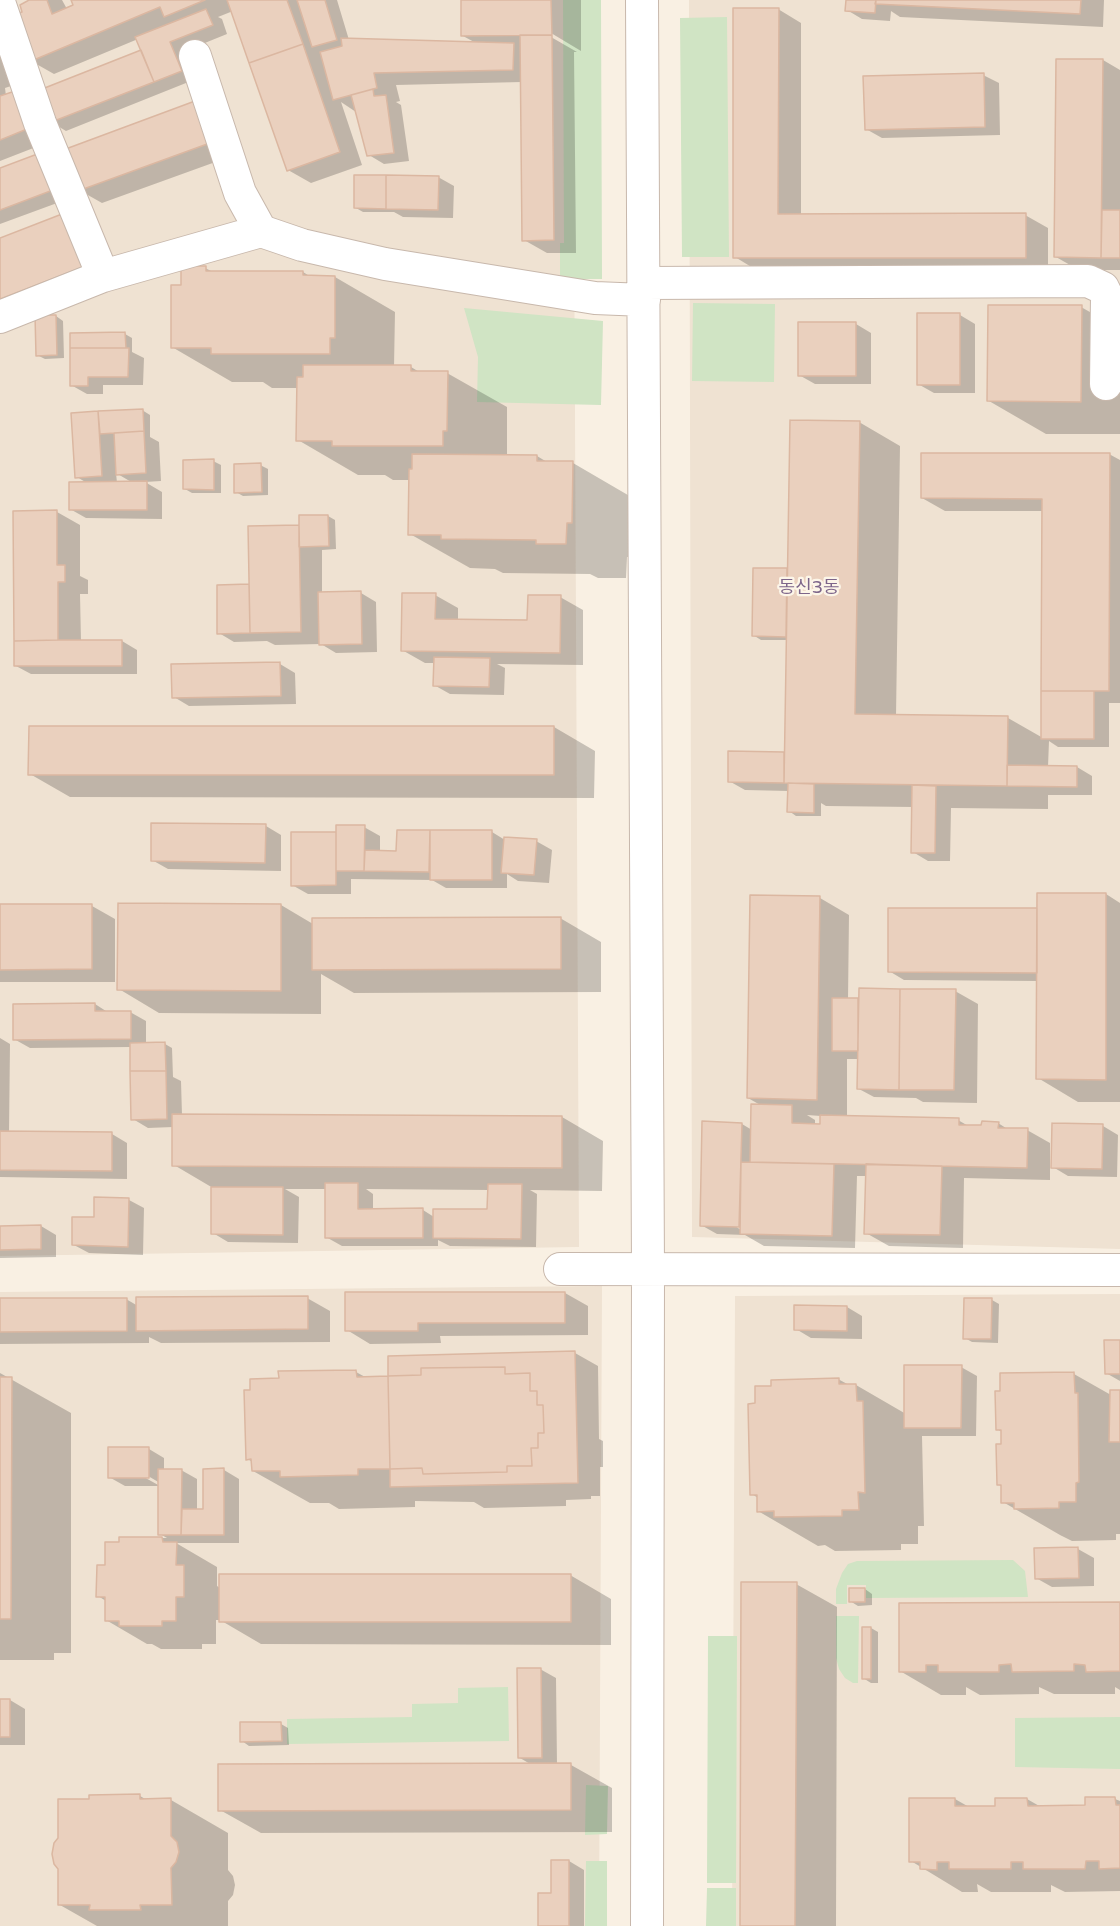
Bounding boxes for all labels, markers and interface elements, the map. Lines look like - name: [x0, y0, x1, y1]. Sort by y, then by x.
- district label: 동신3동: [779, 577, 839, 599]

